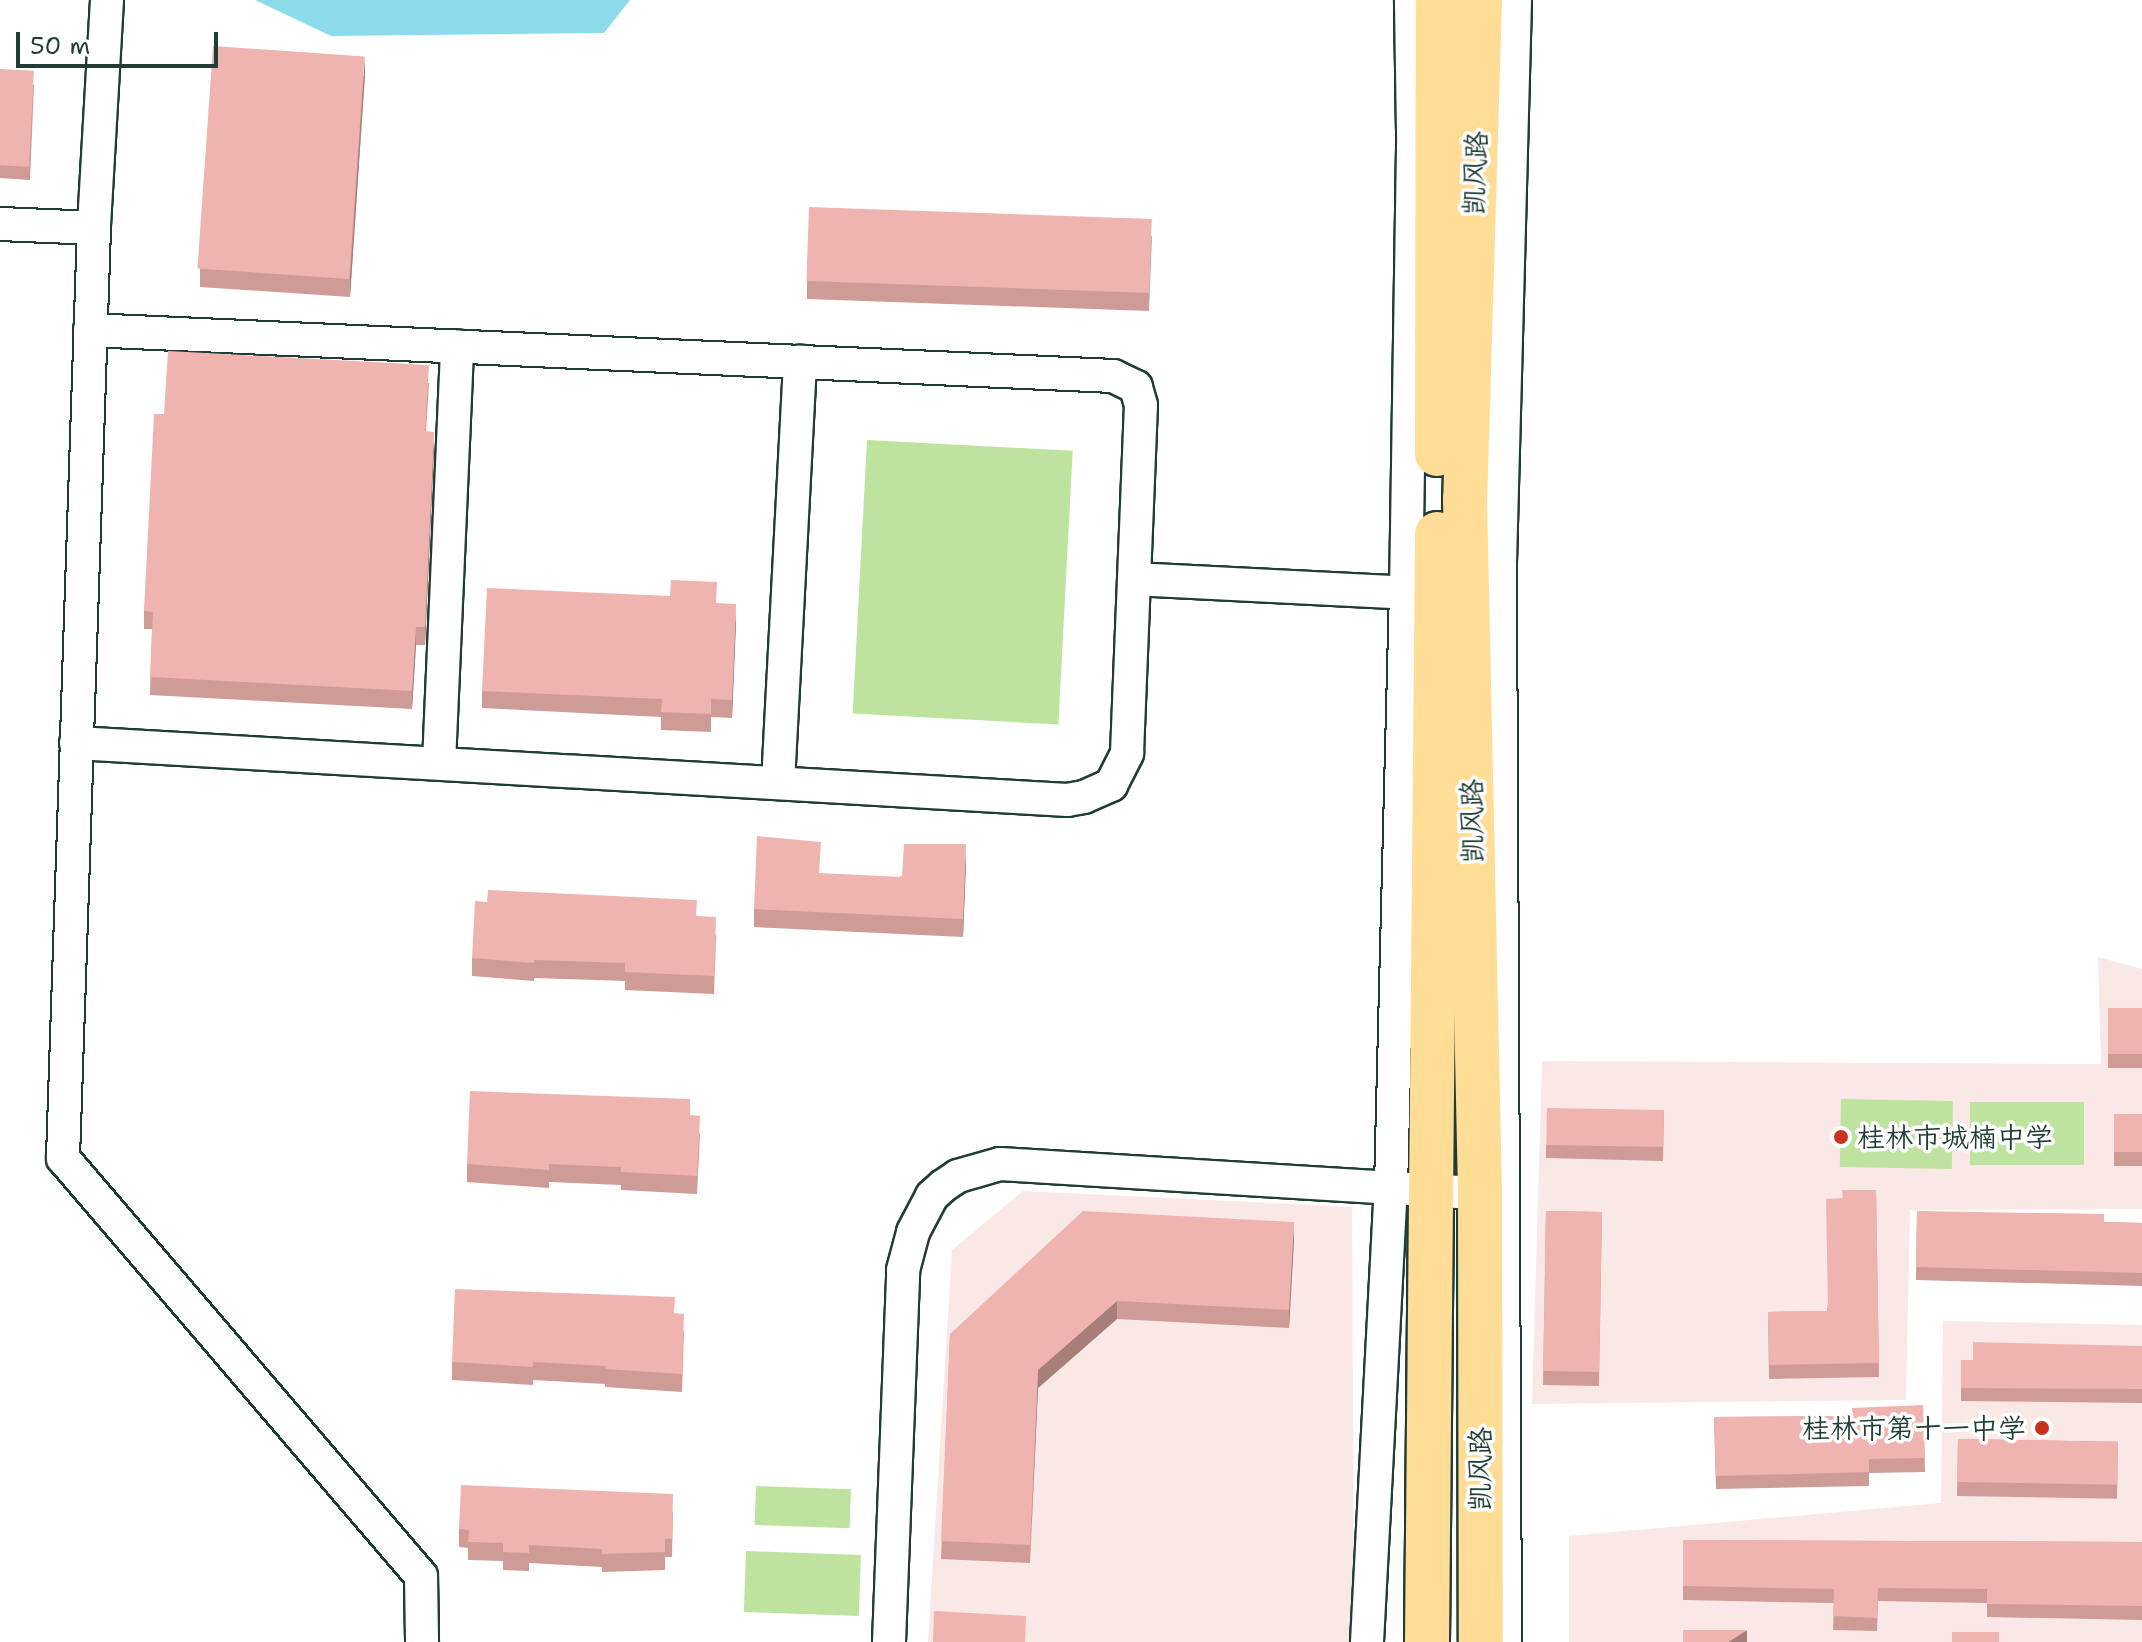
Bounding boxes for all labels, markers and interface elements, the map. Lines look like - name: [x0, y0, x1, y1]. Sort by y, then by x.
- scale bar: [20, 16, 222, 66]
- text: 50 m: [30, 30, 90, 62]
- street label: 凯风路: [1457, 130, 1493, 216]
- street label: 凯风路: [1454, 779, 1490, 863]
- place label: 桂林市城楠中学: [1857, 1120, 2053, 1154]
- marker: 桂林市城楠中学: [1832, 1128, 1850, 1146]
- place label: 桂林市第十一中学: [1802, 1411, 2026, 1445]
- marker: 桂林市第十一中学: [2033, 1419, 2051, 1437]
- street label: 凯风路: [1463, 1427, 1497, 1511]

